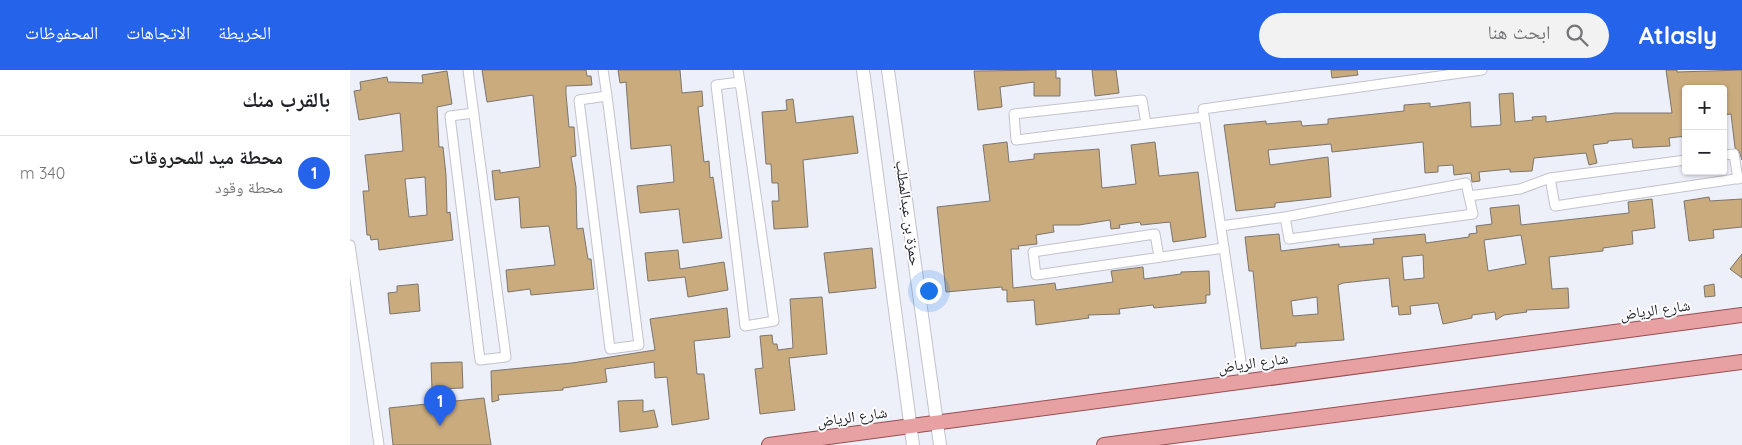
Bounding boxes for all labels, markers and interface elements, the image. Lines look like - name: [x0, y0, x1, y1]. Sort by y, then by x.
- search box: [1259, 13, 1609, 58]
- text: ابحث هنا: [1488, 20, 1551, 44]
- text: Atlasly: [1639, 20, 1717, 50]
- text: المحفوظات: [25, 21, 98, 44]
- text: الاتجاهات: [126, 21, 190, 44]
- text: الخريطة: [218, 21, 271, 44]
- icon: search: [1563, 21, 1591, 49]
- map controls: [1682, 85, 1727, 175]
- button: +: [1682, 85, 1727, 130]
- text: بالقرب منك: [242, 86, 330, 112]
- button: −: [1682, 130, 1727, 175]
- text: محطة ميد للمحروقات: [129, 145, 283, 169]
- street label: حمزة بن عبدالمطلب: [891, 159, 925, 268]
- text: 340 m: [20, 163, 65, 183]
- text: 1: [311, 163, 317, 183]
- text: محطة وقود: [215, 177, 283, 197]
- your location: [916, 278, 942, 304]
- street label: شارع الرياض: [1619, 295, 1692, 325]
- street label: شارع الرياض: [1217, 348, 1290, 378]
- pin: 1: [424, 385, 456, 426]
- street label: شارع الرياض: [816, 402, 889, 432]

